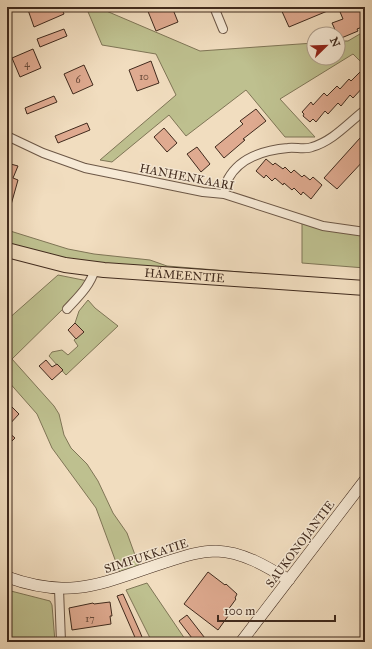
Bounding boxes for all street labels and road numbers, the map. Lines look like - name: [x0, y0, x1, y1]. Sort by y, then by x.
- street label: HANHENKAARI: [139, 161, 235, 193]
- street label: HÄMEENTIE: [144, 265, 225, 285]
- street label: SAUKONOJANTIE: [263, 497, 338, 591]
- street label: SIMPUKKATIE: [102, 536, 190, 576]

